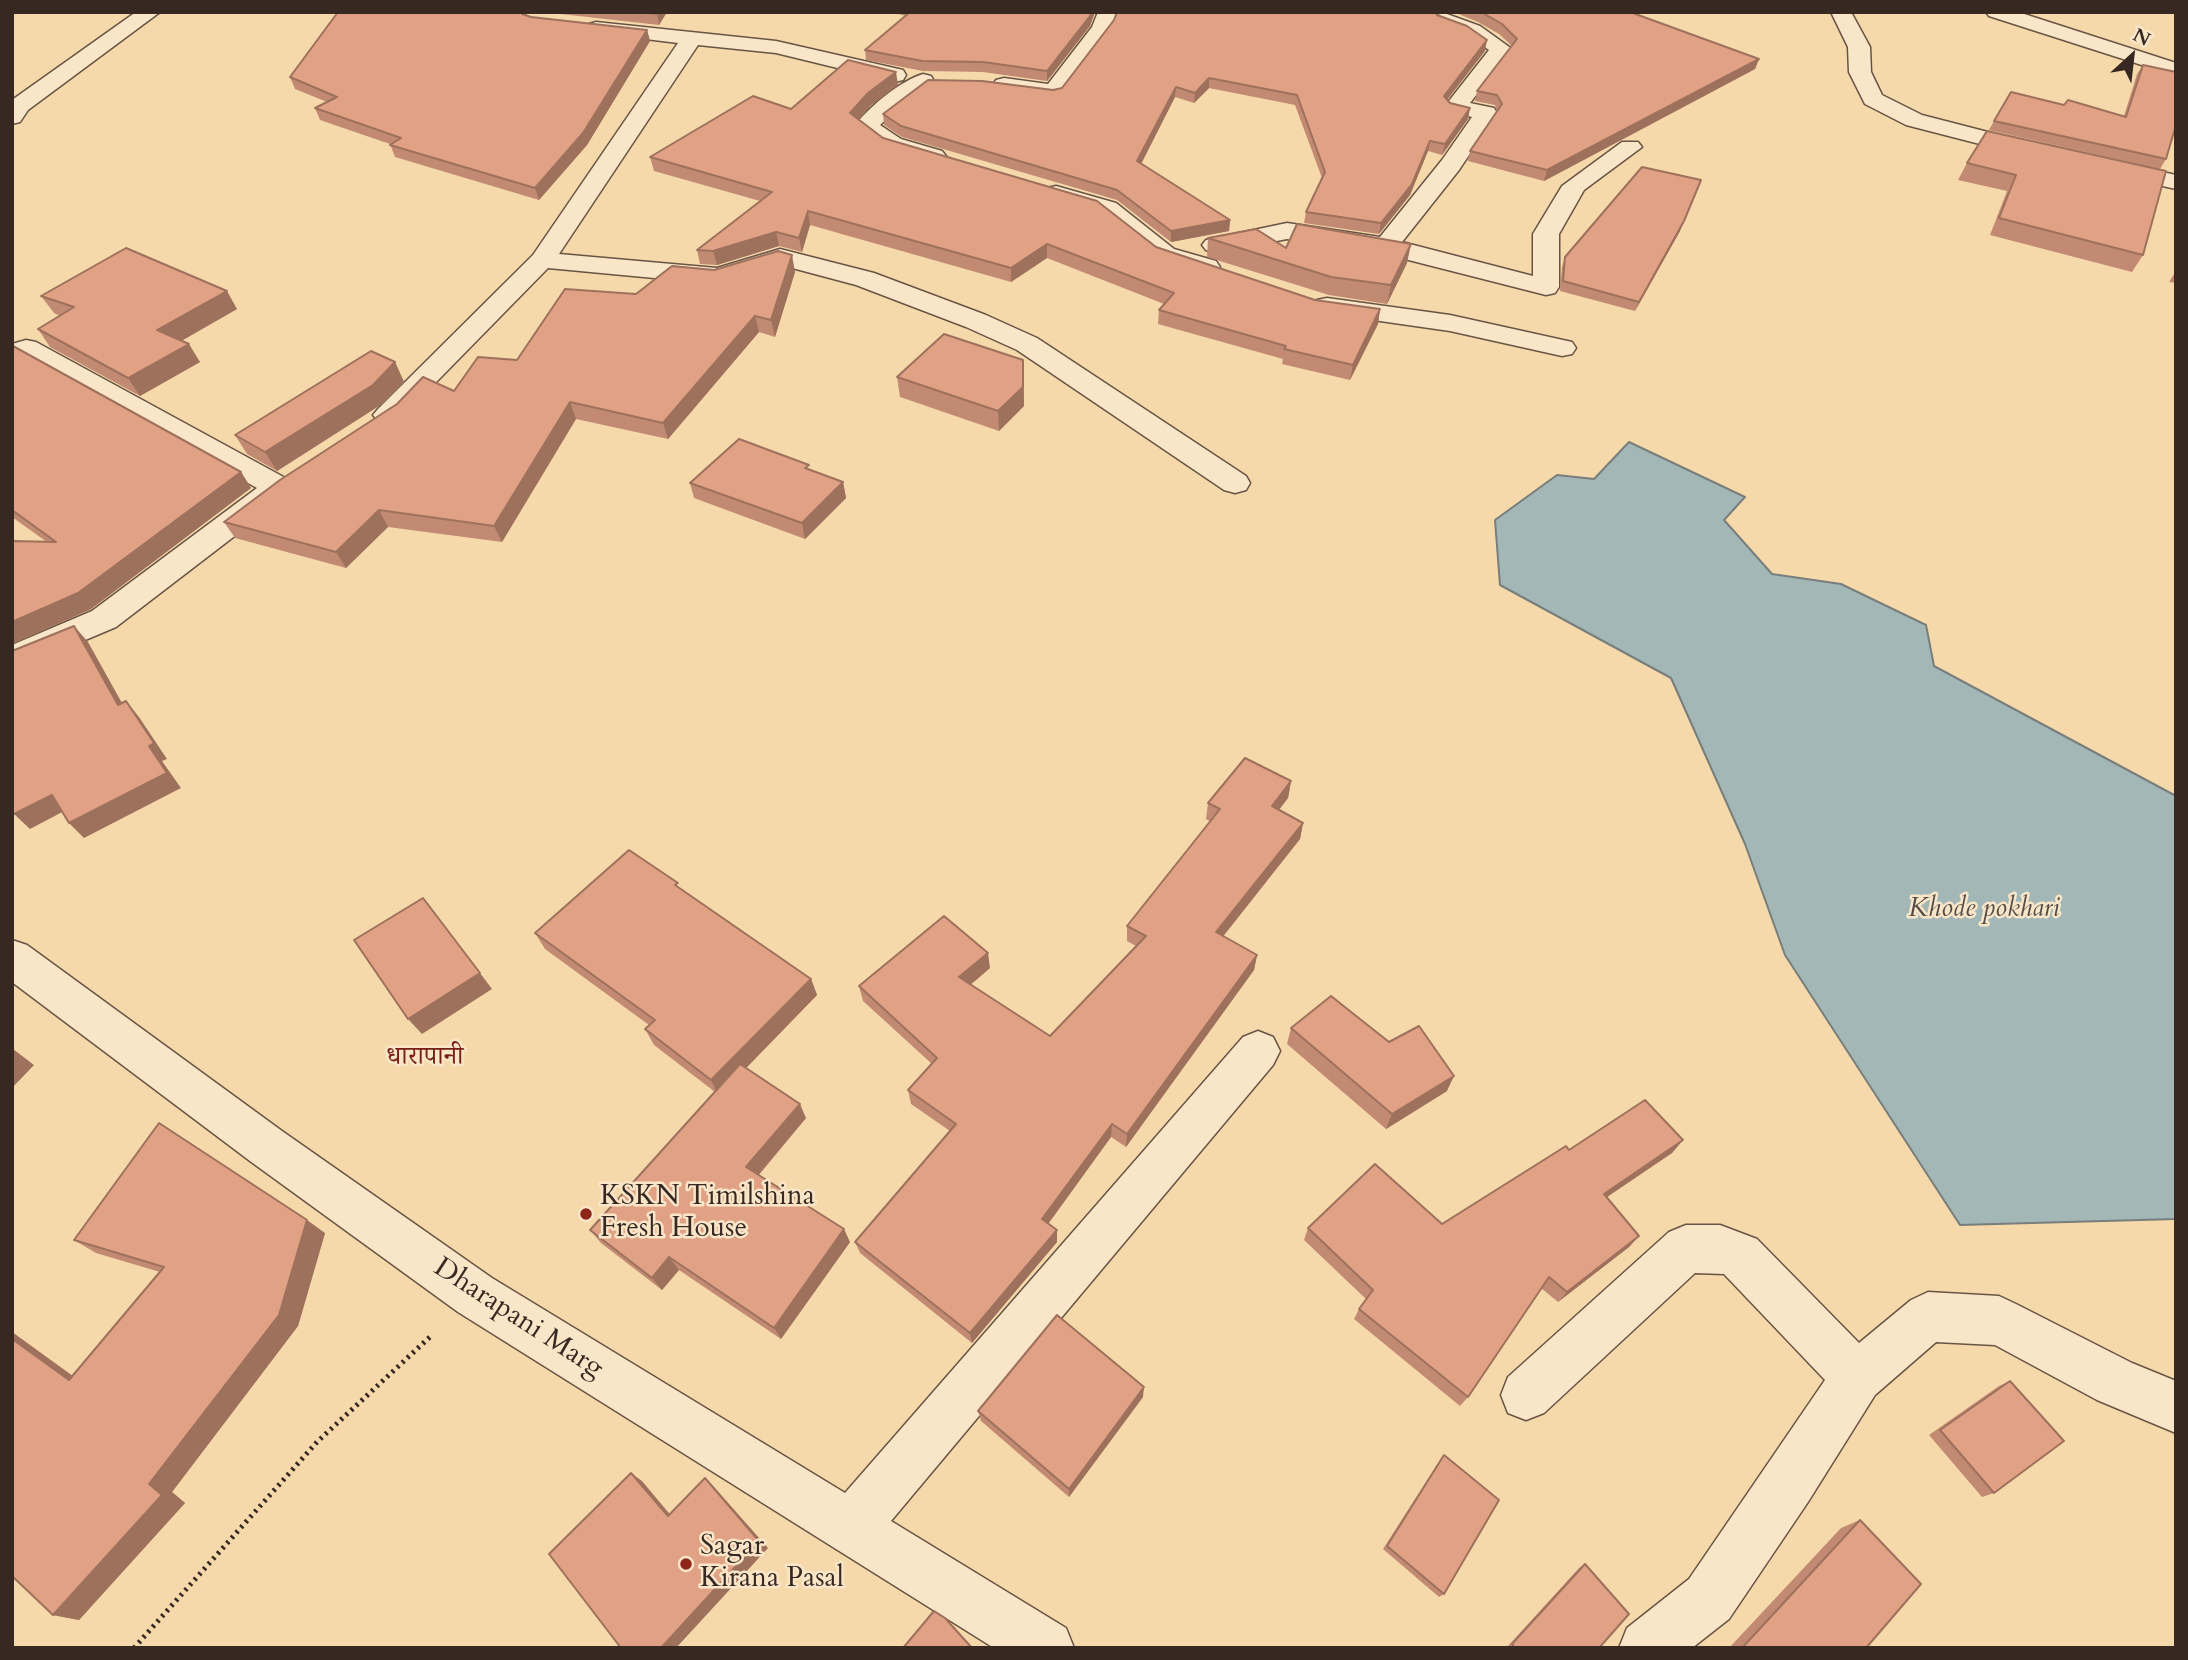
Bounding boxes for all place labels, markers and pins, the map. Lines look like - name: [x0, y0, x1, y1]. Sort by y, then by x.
- place label: KSKN Timilshina Fresh House: [600, 1181, 815, 1247]
- marker: KSKN Timilshina Fresh House: [578, 1206, 594, 1222]
- place label: Sagar Kirana Pasal: [700, 1531, 844, 1597]
- marker: Sagar Kirana Pasal: [678, 1556, 694, 1572]

